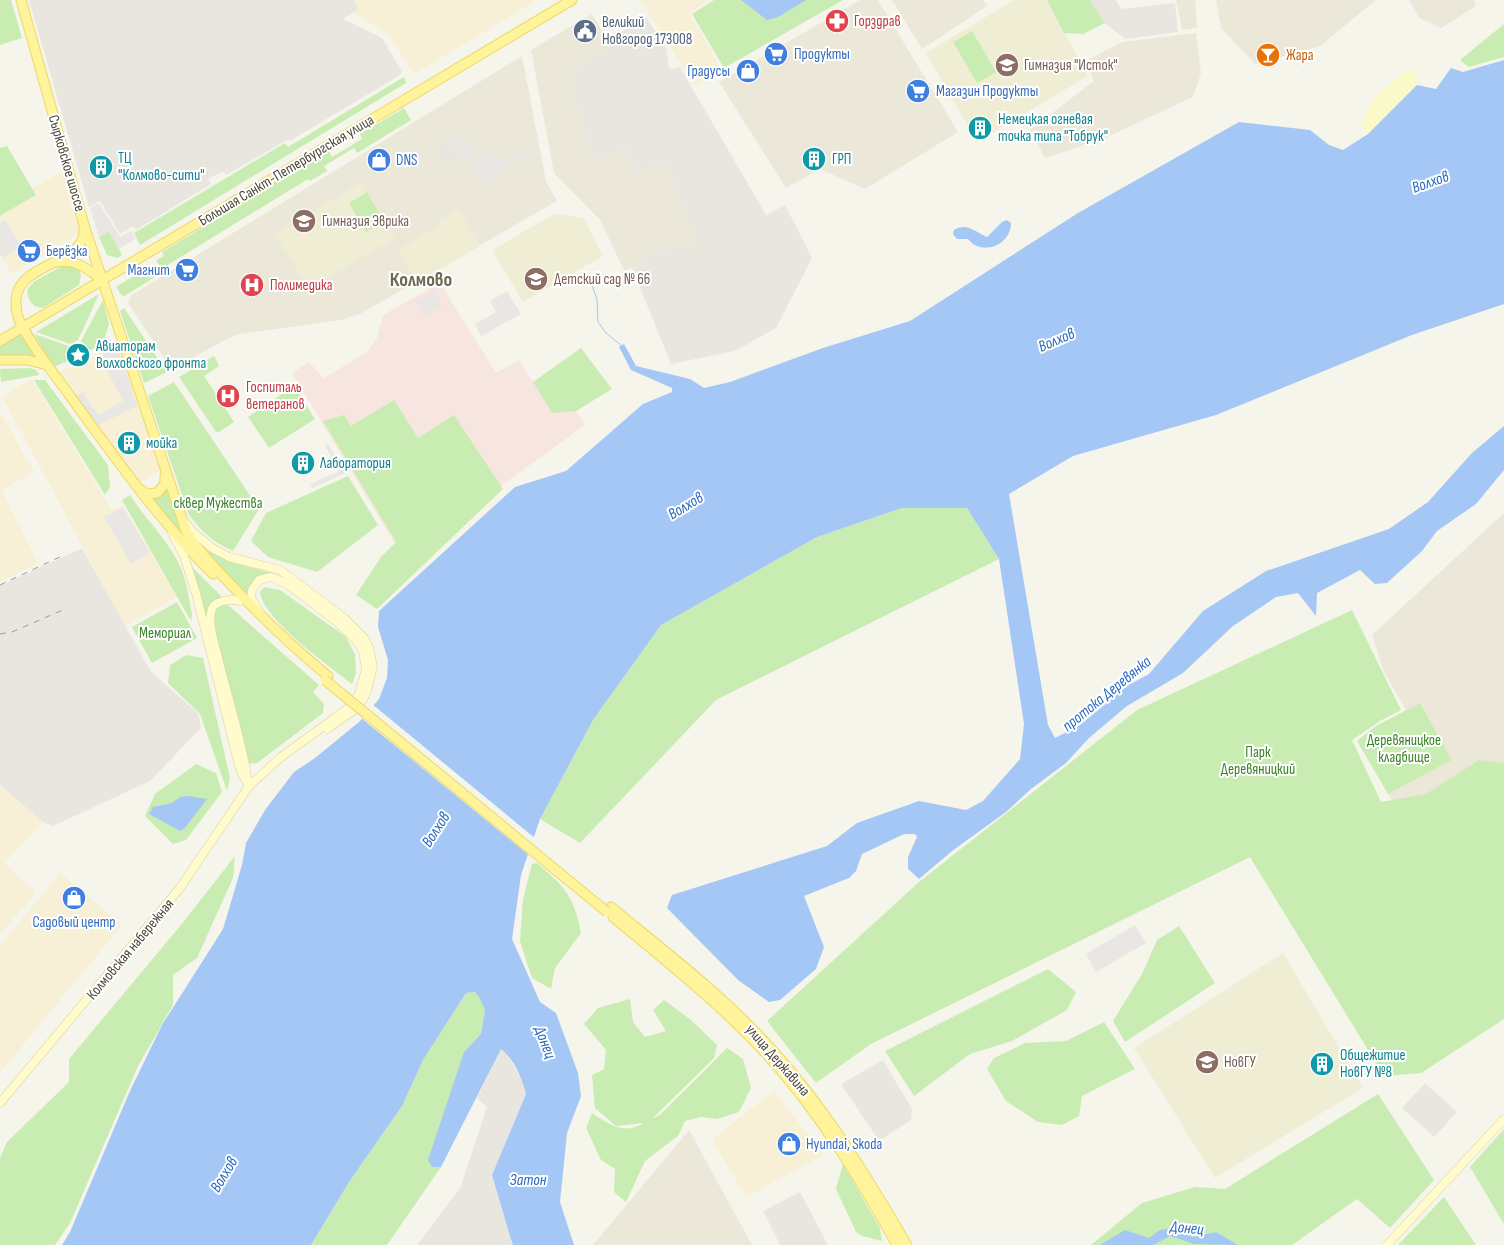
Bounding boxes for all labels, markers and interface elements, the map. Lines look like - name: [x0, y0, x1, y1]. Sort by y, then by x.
- pharmacy icon: Горздрав: [824, 8, 850, 34]
- place label: Горздрав: [854, 12, 901, 31]
- place label: Великий Новгород 173008: [602, 13, 692, 49]
- public building icon: Великий Новгород 173008: [572, 18, 598, 44]
- supermarket icon: Продукты: [763, 41, 789, 67]
- bar icon: Жара: [1255, 42, 1281, 68]
- place label: Продукты: [794, 45, 850, 64]
- place label: Жара: [1286, 46, 1314, 65]
- school or university icon: Гимназия "Исток": [994, 52, 1020, 78]
- place label: Гимназия "Исток": [1024, 56, 1118, 75]
- shop icon: Градусы: [735, 58, 761, 84]
- place label: Градусы: [687, 62, 730, 81]
- supermarket icon: Магазин Продукты: [905, 78, 931, 104]
- place label: Магазин Продукты: [936, 82, 1038, 101]
- street label: Большая Санкт-Петербургская улица: [195, 110, 378, 230]
- place label: Немецкая огневая точка типа "Тобрук": [998, 110, 1108, 146]
- street label: Сырковское шоссе: [44, 113, 89, 214]
- building icon: Немецкая огневая точка типа "Тобрук": [967, 115, 993, 141]
- building icon: ГРП: [801, 146, 827, 172]
- shop icon: DNS: [366, 147, 392, 173]
- place label: ТЦ "Колмово-сити": [118, 149, 205, 185]
- place label: ГРП: [832, 150, 851, 169]
- place label: DNS: [396, 151, 417, 170]
- building icon: ТЦ "Колмово-сити": [88, 154, 114, 180]
- water label: Волхов: [1410, 167, 1452, 198]
- school or university icon: Гимназия Эврика: [291, 208, 317, 234]
- place label: Гимназия Эврика: [322, 212, 409, 231]
- supermarket icon: Берёзка: [16, 238, 42, 264]
- place label: Берёзка: [46, 242, 88, 261]
- supermarket icon: Магнит: [174, 257, 200, 283]
- place label: Магнит: [128, 261, 170, 280]
- school or university icon: Детский сад № 66: [523, 266, 549, 292]
- district label: Колмово: [390, 268, 452, 292]
- place label: Детский сад № 66: [554, 270, 650, 289]
- hospital icon: Полимедика: [239, 272, 265, 298]
- place label: Полимедика: [270, 276, 333, 295]
- water label: Волхов: [1035, 324, 1078, 357]
- place label: Авиаторам Волховского фронта: [95, 337, 206, 373]
- place icon: Авиаторам Волховского фронта: [65, 342, 91, 368]
- place label: Госпиталь ветеранов: [246, 378, 305, 414]
- hospital icon: Госпиталь ветеранов: [215, 383, 241, 409]
- building icon: мойка: [116, 430, 142, 456]
- place label: мойка: [146, 434, 177, 453]
- building icon: Лаборатория: [290, 450, 316, 476]
- place label: Лаборатория: [319, 454, 391, 473]
- water label: Волхов: [665, 488, 707, 524]
- park label: сквер Мужества: [174, 494, 263, 513]
- park label: Мемориал: [139, 624, 192, 643]
- water label: протока Деревянка: [1059, 652, 1156, 736]
- park label: Деревяницкое кладбище: [1367, 731, 1441, 767]
- park label: Парк Деревяницкий: [1221, 743, 1295, 779]
- water label: Волхов: [418, 808, 455, 851]
- shop icon: Садовый центр: [61, 885, 87, 911]
- street label: Колмовская набережная: [83, 895, 178, 1004]
- place label: Садовый центр: [32, 913, 116, 932]
- street label: улица Державина: [741, 1020, 814, 1100]
- water label: Донец: [529, 1023, 560, 1062]
- place label: Общежитие НовГУ №8: [1340, 1046, 1406, 1082]
- school or university icon: НовГУ: [1194, 1049, 1220, 1075]
- building icon: Общежитие НовГУ №8: [1309, 1051, 1335, 1077]
- place label: НовГУ: [1224, 1053, 1257, 1072]
- shop icon: Hyundai, Skoda: [776, 1131, 802, 1157]
- place label: Hyundai, Skoda: [806, 1135, 883, 1154]
- water label: Волхов: [206, 1153, 242, 1196]
- water label: Затон: [510, 1171, 547, 1190]
- water label: Донец: [1168, 1217, 1205, 1240]

